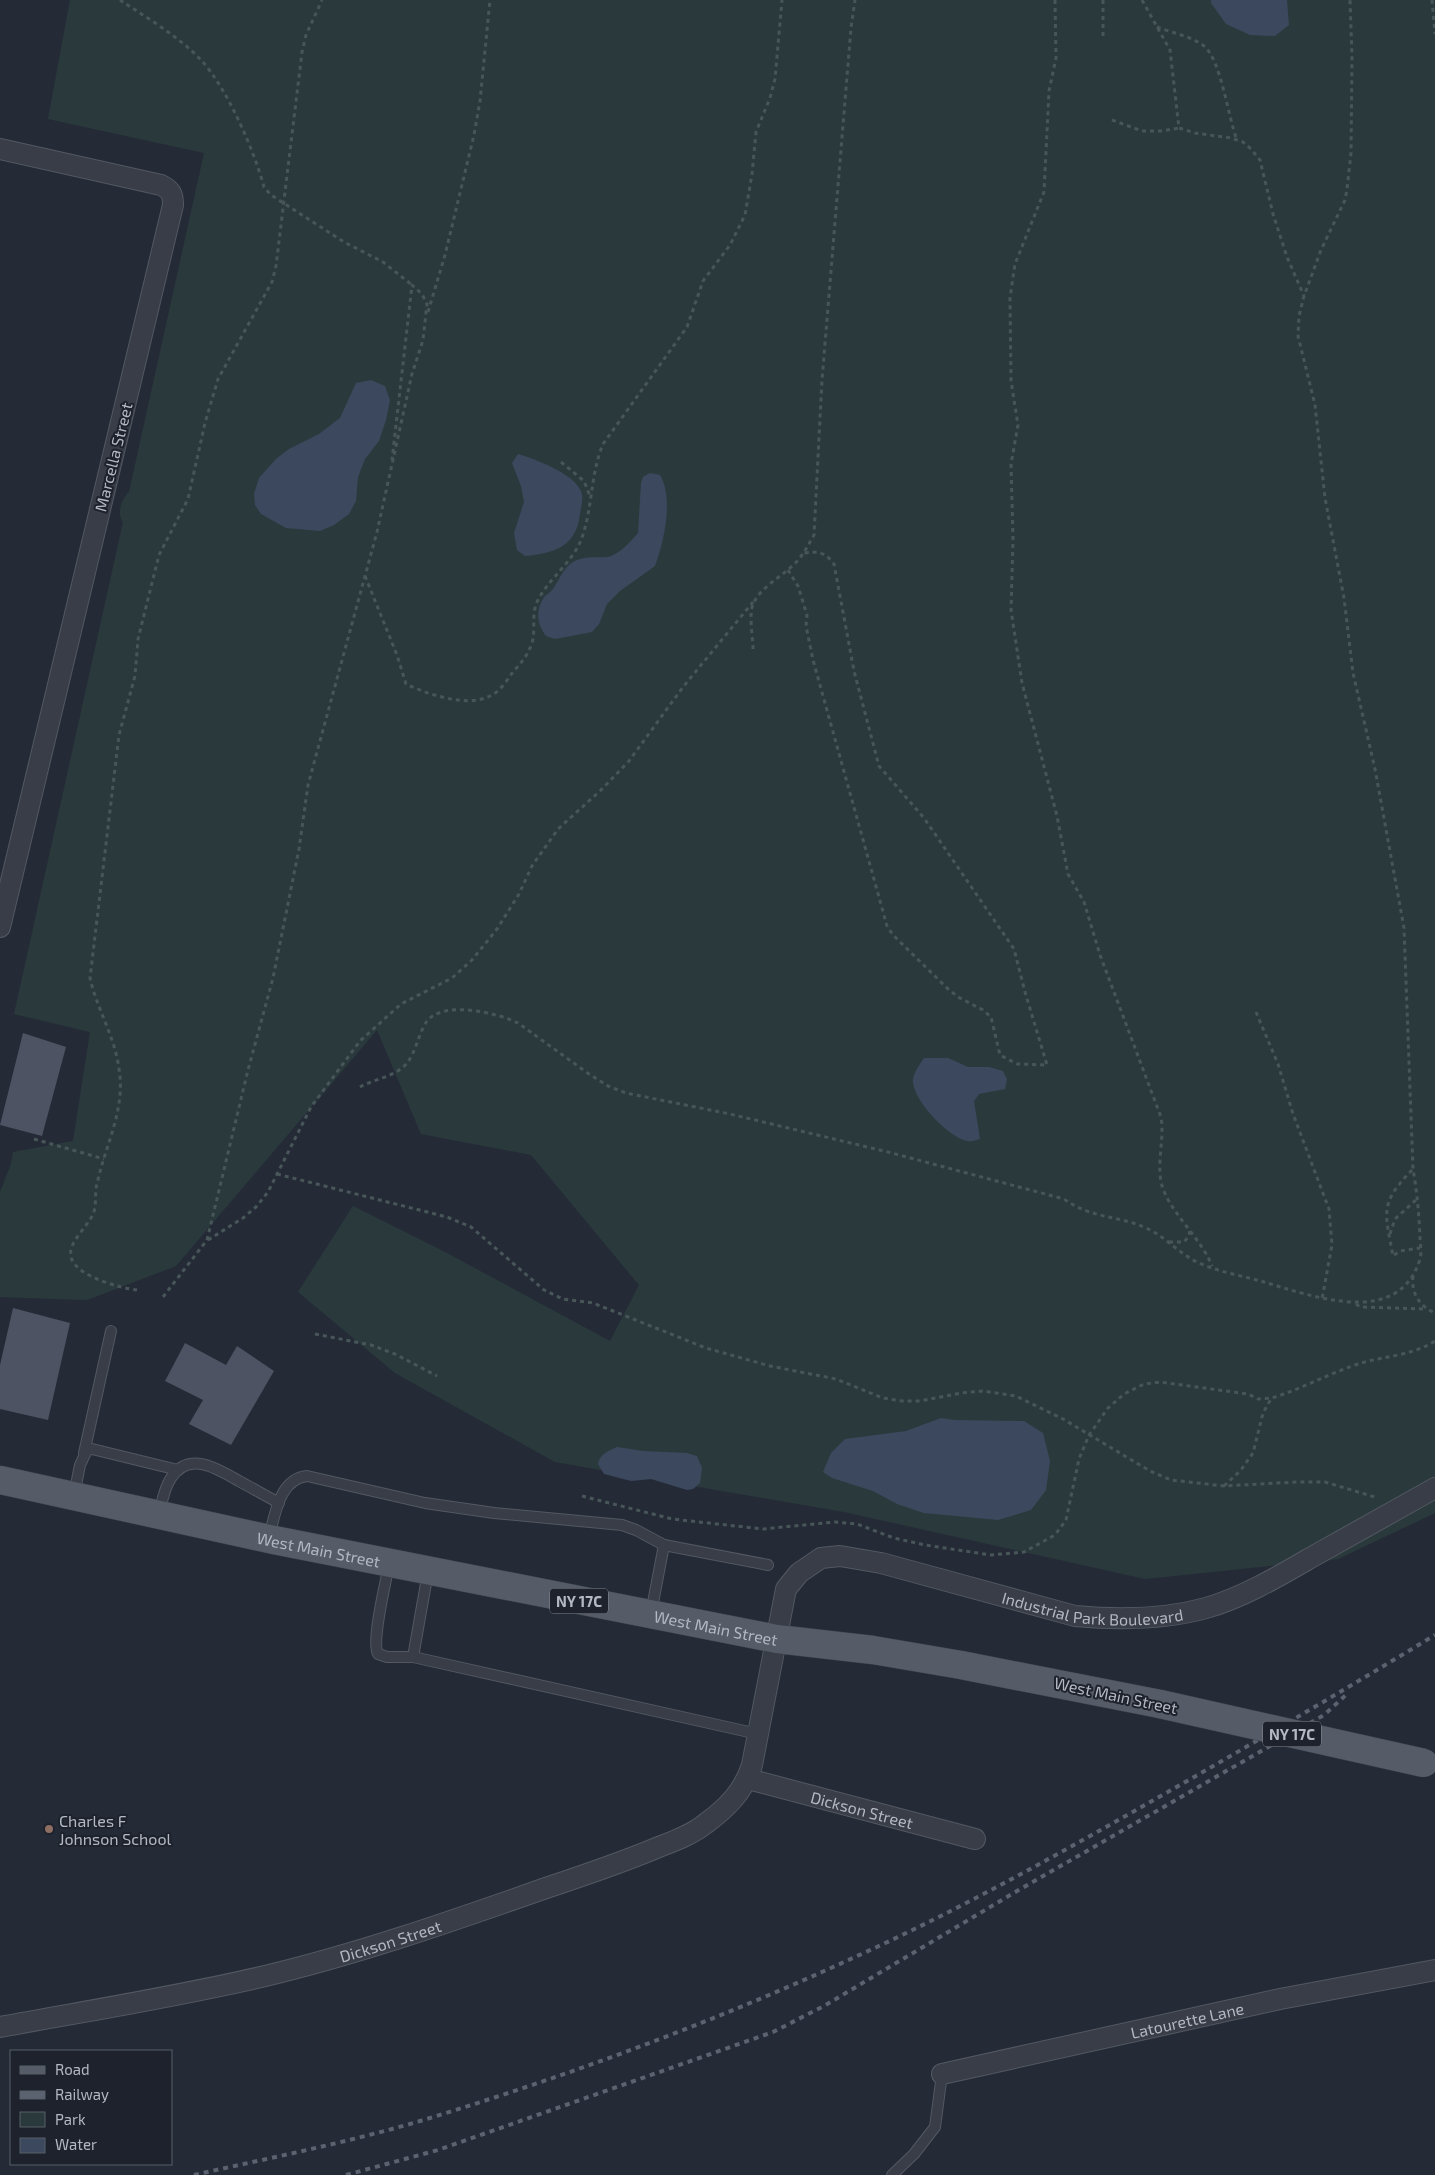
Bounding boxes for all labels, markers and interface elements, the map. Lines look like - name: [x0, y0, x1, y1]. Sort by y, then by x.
- street label: Marcella Street: [90, 401, 136, 513]
- street label: West Main Street: [255, 1527, 382, 1570]
- street label: Industrial Park Boulevard: [1000, 1587, 1184, 1628]
- road number: NY 17C: [550, 1588, 608, 1614]
- street label: West Main Street: [653, 1606, 779, 1648]
- street label: West Main Street: [1053, 1673, 1179, 1717]
- road number: NY 17C: [1263, 1722, 1321, 1746]
- street label: Dickson Street: [809, 1787, 915, 1832]
- place label: Charles F Johnson School: [59, 1811, 171, 1848]
- marker: Charles F Johnson School: [43, 1823, 55, 1835]
- street label: Dickson Street: [337, 1916, 443, 1965]
- street label: Latourette Lane: [1129, 1998, 1245, 2041]
- legend: [10, 2050, 172, 2165]
- text: Road: [55, 2060, 90, 2078]
- text: Railway: [55, 2085, 109, 2103]
- text: Park: [55, 2110, 86, 2128]
- text: Water: [55, 2135, 97, 2153]

